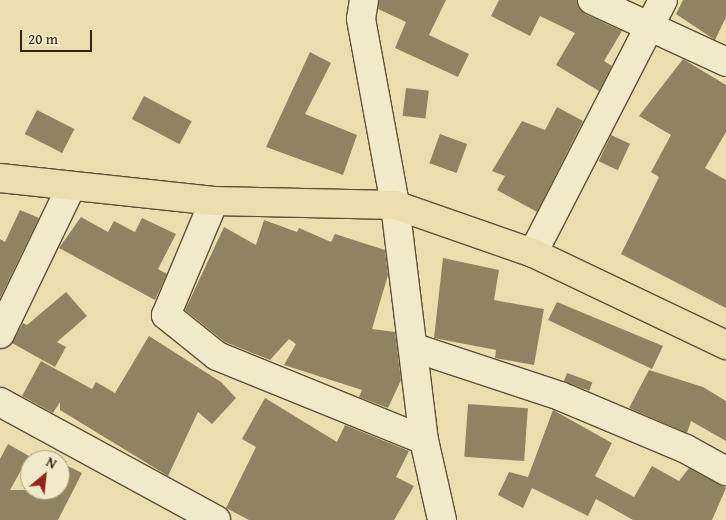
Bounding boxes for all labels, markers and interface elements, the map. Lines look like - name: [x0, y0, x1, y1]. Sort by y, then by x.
- scale bar: [22, 20, 95, 52]
- text: 20 m: [28, 28, 58, 49]
- north arrow: [20, 450, 70, 500]
- text: N: [43, 452, 60, 474]

